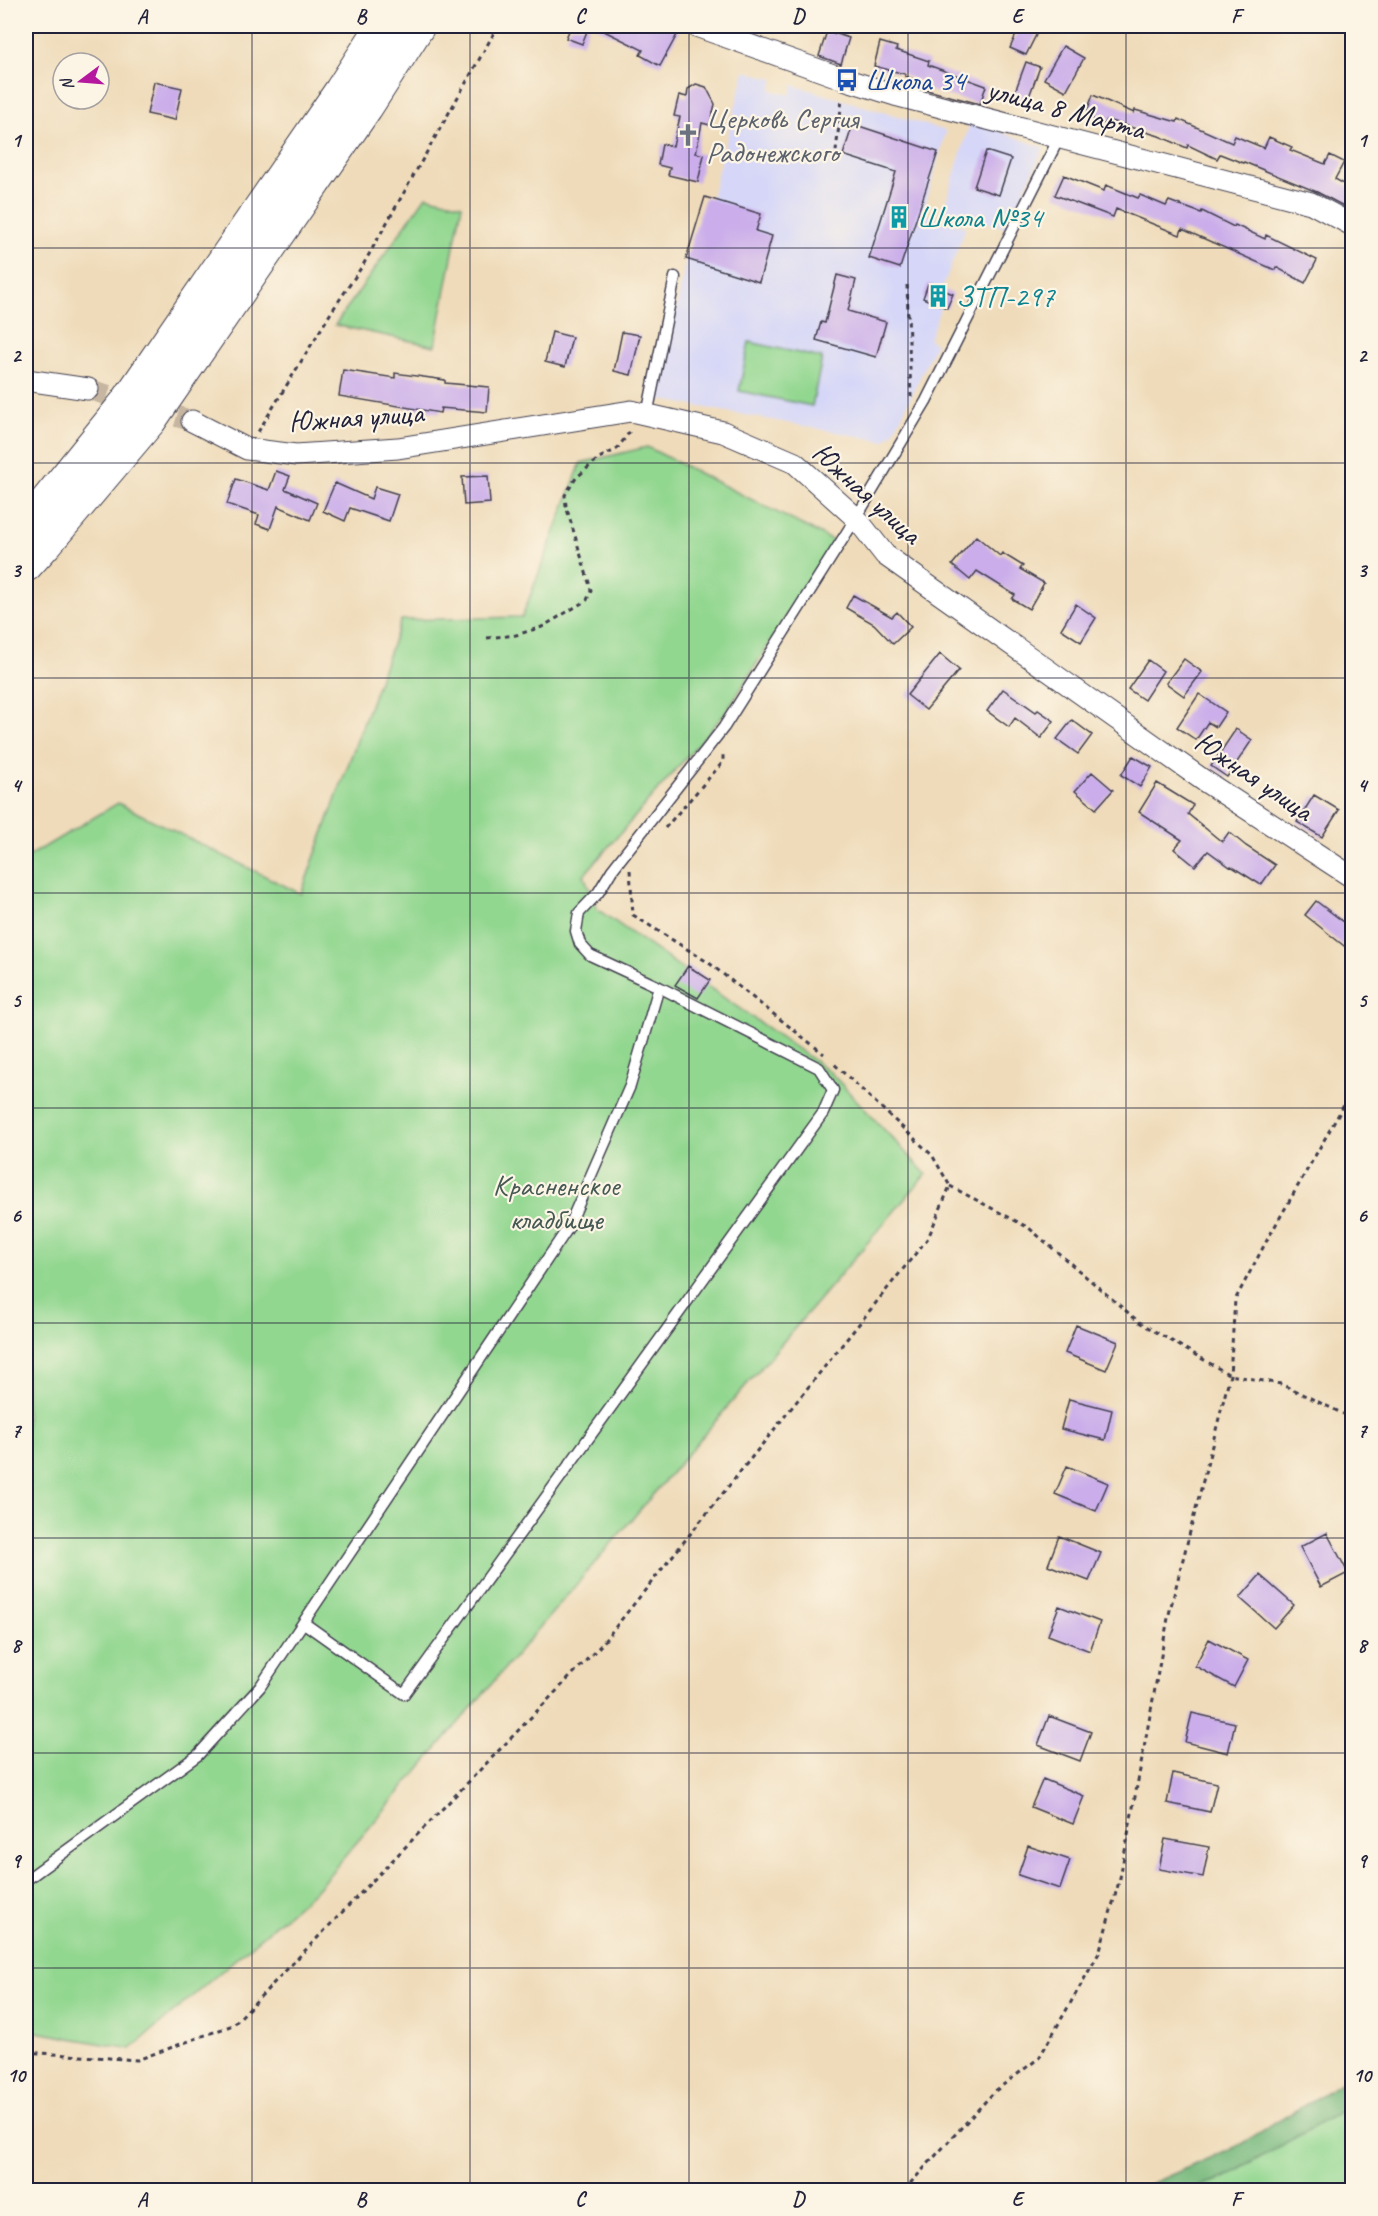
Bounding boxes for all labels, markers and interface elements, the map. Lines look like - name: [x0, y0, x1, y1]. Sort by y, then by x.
- text: A: [137, 4, 149, 29]
- text: B: [356, 4, 368, 29]
- text: C: [575, 4, 587, 29]
- text: D: [792, 4, 806, 29]
- text: E: [1012, 4, 1026, 29]
- text: F: [1231, 4, 1245, 29]
- north arrow: [51, 51, 111, 111]
- place label: Школа 34: [865, 61, 968, 99]
- bus stop icon: Школа 34: [834, 67, 860, 93]
- street label: улица 8 Марта: [981, 69, 1151, 149]
- text: N: [56, 74, 79, 92]
- place label: Церковь Сергия Радонежского: [706, 99, 861, 171]
- church icon: Церковь Сергия Радонежского: [675, 122, 701, 148]
- text: 1: [12, 128, 23, 153]
- text: 1: [1358, 128, 1369, 153]
- place label: Школа №34: [917, 198, 1045, 236]
- building icon: Школа №34: [886, 204, 912, 230]
- place label: ЗТП-297: [956, 277, 1056, 315]
- building icon: ЗТП-297: [925, 283, 951, 309]
- text: 2: [12, 343, 23, 368]
- text: 2: [1358, 343, 1369, 368]
- street label: Южная улица: [287, 393, 427, 441]
- street label: Южная улица: [804, 434, 931, 554]
- text: 3: [12, 558, 23, 583]
- text: 3: [1358, 558, 1369, 583]
- street label: Южная улица: [1187, 723, 1322, 831]
- text: 4: [12, 773, 24, 798]
- text: 4: [1358, 773, 1370, 798]
- text: 5: [12, 988, 23, 1013]
- text: 5: [1358, 988, 1369, 1013]
- park label: Красненское кладбище: [493, 1166, 622, 1238]
- text: 6: [11, 1203, 22, 1228]
- text: 6: [1357, 1203, 1368, 1228]
- text: 7: [12, 1418, 23, 1443]
- text: 7: [1358, 1418, 1369, 1443]
- text: 8: [12, 1633, 24, 1658]
- text: 8: [1358, 1633, 1370, 1658]
- text: 9: [12, 1848, 23, 1873]
- text: 9: [1358, 1848, 1369, 1873]
- text: 10: [7, 2063, 27, 2088]
- text: 10: [1353, 2063, 1373, 2088]
- text: A: [137, 2187, 149, 2212]
- text: B: [356, 2187, 368, 2212]
- text: C: [575, 2187, 587, 2212]
- text: D: [792, 2187, 806, 2212]
- text: E: [1012, 2187, 1026, 2212]
- text: F: [1231, 2187, 1245, 2212]

